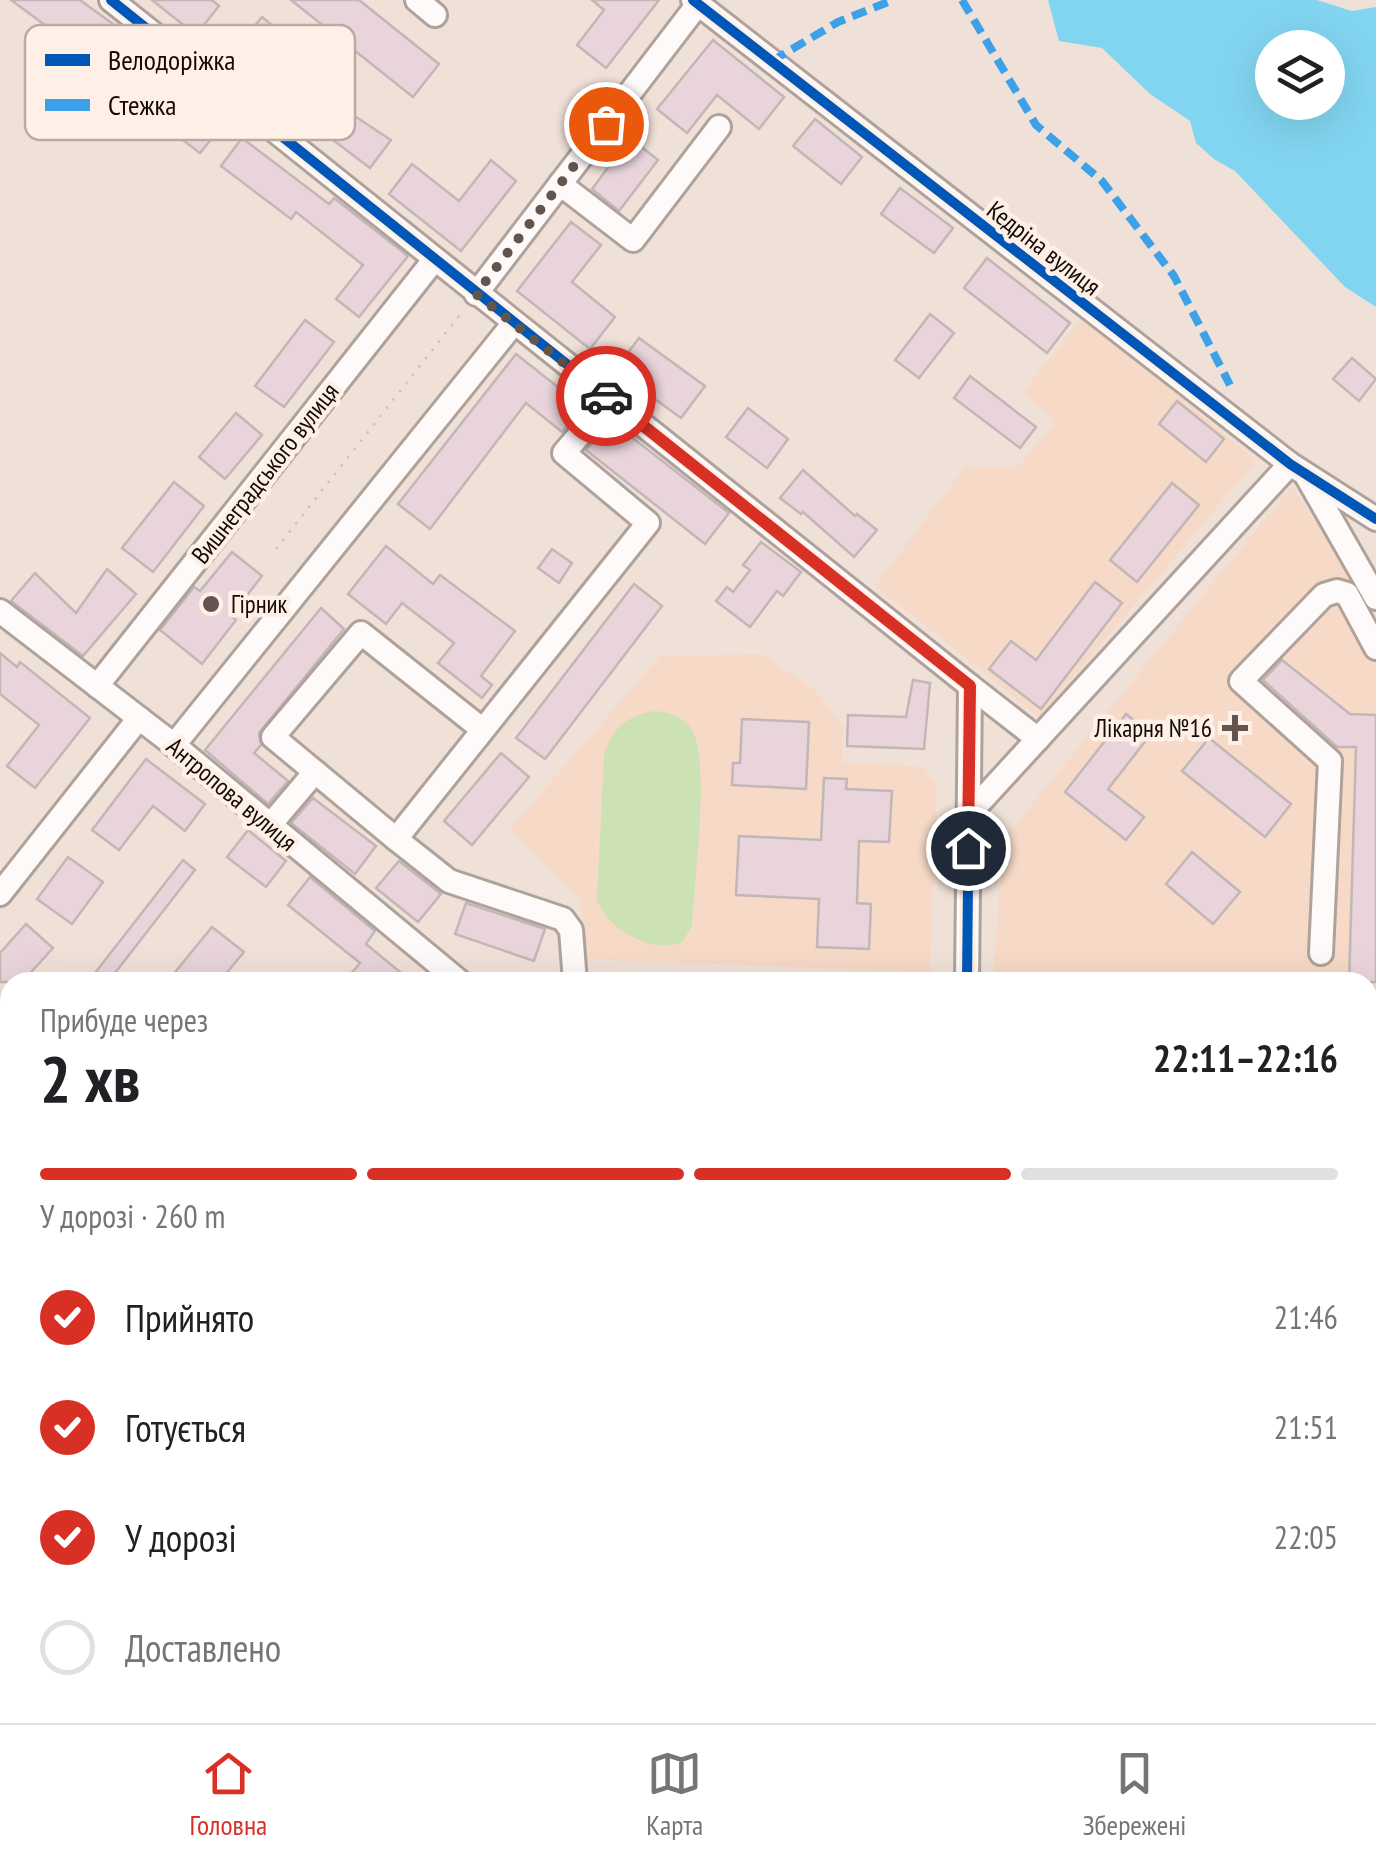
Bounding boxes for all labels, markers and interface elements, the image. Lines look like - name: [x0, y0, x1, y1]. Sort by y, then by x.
- legend: [25, 25, 355, 140]
- map controls: [1255, 30, 1345, 120]
- button: layers: [1255, 30, 1345, 120]
- text: Велодоріжка: [108, 41, 236, 78]
- pin: [564, 82, 649, 167]
- text: Стежка: [108, 86, 177, 123]
- icon: bag: [579, 97, 634, 152]
- street label: Кедріна вулиця: [981, 194, 1107, 302]
- courier: [556, 346, 656, 446]
- icon: car: [579, 369, 634, 424]
- street label: Вишнеградського вулиця: [184, 376, 346, 570]
- place label: Гірник: [231, 588, 288, 620]
- marker: Гірник: [200, 593, 222, 615]
- place label: Лікарня №16: [1094, 712, 1212, 744]
- marker: Лікарня №16: [1222, 715, 1248, 741]
- street label: Антропова вулиця: [160, 730, 304, 858]
- pin: [926, 806, 1011, 891]
- icon: home: [941, 821, 996, 876]
- text: Прибуде через: [40, 999, 208, 1041]
- text: 22:11–22:16: [1153, 1033, 1338, 1082]
- text: 2 хв: [40, 1036, 140, 1120]
- text: У дорозі · 260 m: [40, 1195, 225, 1237]
- icon: check: [40, 1290, 95, 1345]
- text: Прийнято: [125, 1293, 254, 1342]
- text: 21:46: [1274, 1296, 1338, 1338]
- icon: check: [40, 1400, 95, 1455]
- text: Готується: [125, 1403, 246, 1452]
- text: 21:51: [1274, 1406, 1338, 1448]
- icon: check: [40, 1510, 95, 1565]
- text: У дорозі: [125, 1513, 237, 1562]
- text: 22:05: [1274, 1516, 1338, 1558]
- text: Доставлено: [125, 1623, 281, 1672]
- tab: Головна: [190, 1746, 267, 1843]
- tab: Карта: [646, 1746, 703, 1843]
- tab: Збережені: [1082, 1746, 1186, 1843]

